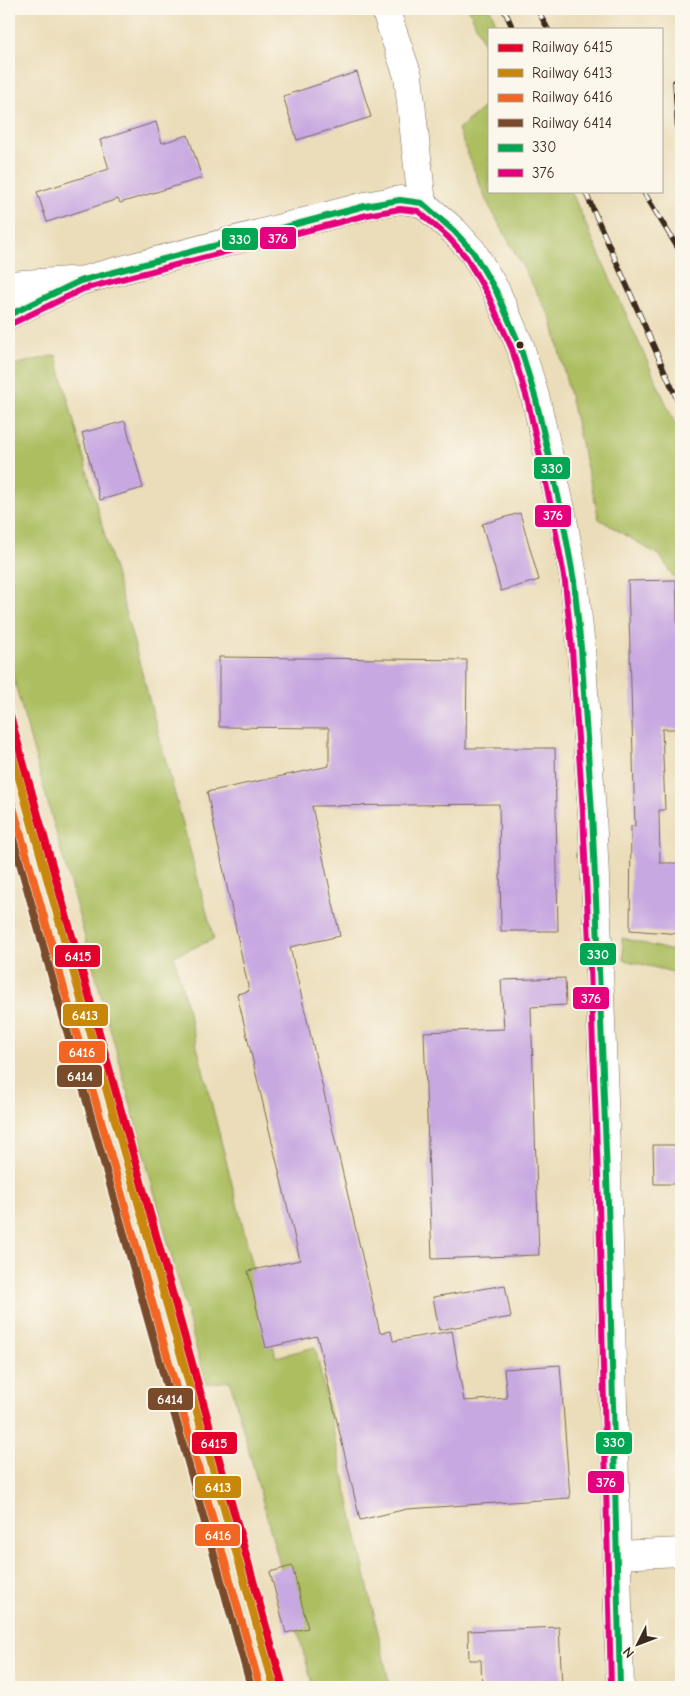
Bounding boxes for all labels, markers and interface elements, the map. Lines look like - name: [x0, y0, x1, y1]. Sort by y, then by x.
- legend: [488, 28, 662, 192]
- text: Railway 6415: [532, 38, 613, 56]
- text: Railway 6413: [532, 64, 612, 82]
- text: Railway 6416: [532, 88, 613, 106]
- text: Railway 6414: [532, 114, 612, 132]
- text: 330: [532, 138, 556, 156]
- text: 376: [532, 164, 555, 182]
- line badge: 376: [259, 226, 297, 250]
- line badge: 330: [221, 227, 259, 251]
- text: 376: [268, 230, 288, 247]
- text: 330: [229, 231, 251, 248]
- unlabelled marker: [515, 340, 525, 350]
- line badge: 330: [533, 456, 571, 480]
- text: 330: [541, 460, 563, 477]
- line badge: 376: [534, 504, 572, 528]
- text: 376: [543, 507, 563, 524]
- line badge: 330: [579, 942, 617, 966]
- line badge: 6415: [54, 944, 101, 968]
- text: 330: [587, 946, 609, 963]
- text: 6415: [65, 948, 91, 965]
- line badge: 376: [572, 986, 610, 1010]
- text: 376: [581, 990, 601, 1007]
- line badge: 6413: [62, 1003, 109, 1027]
- text: 6413: [72, 1007, 98, 1024]
- line badge: 6416: [58, 1040, 106, 1064]
- text: 6416: [69, 1044, 95, 1061]
- line badge: 6414: [56, 1064, 103, 1088]
- text: 6414: [67, 1068, 93, 1085]
- line badge: 6414: [147, 1387, 194, 1411]
- text: 6414: [157, 1391, 183, 1408]
- line badge: 6415: [191, 1431, 238, 1455]
- line badge: 330: [595, 1431, 633, 1455]
- text: 330: [603, 1434, 625, 1451]
- text: 6415: [201, 1435, 227, 1452]
- line badge: 376: [587, 1470, 625, 1494]
- text: 376: [596, 1474, 616, 1491]
- line badge: 6413: [194, 1475, 242, 1499]
- text: 6413: [205, 1479, 231, 1496]
- line badge: 6416: [194, 1523, 241, 1547]
- text: 6416: [205, 1527, 231, 1544]
- north arrow: [612, 1618, 662, 1668]
- text: N: [619, 1643, 638, 1661]

